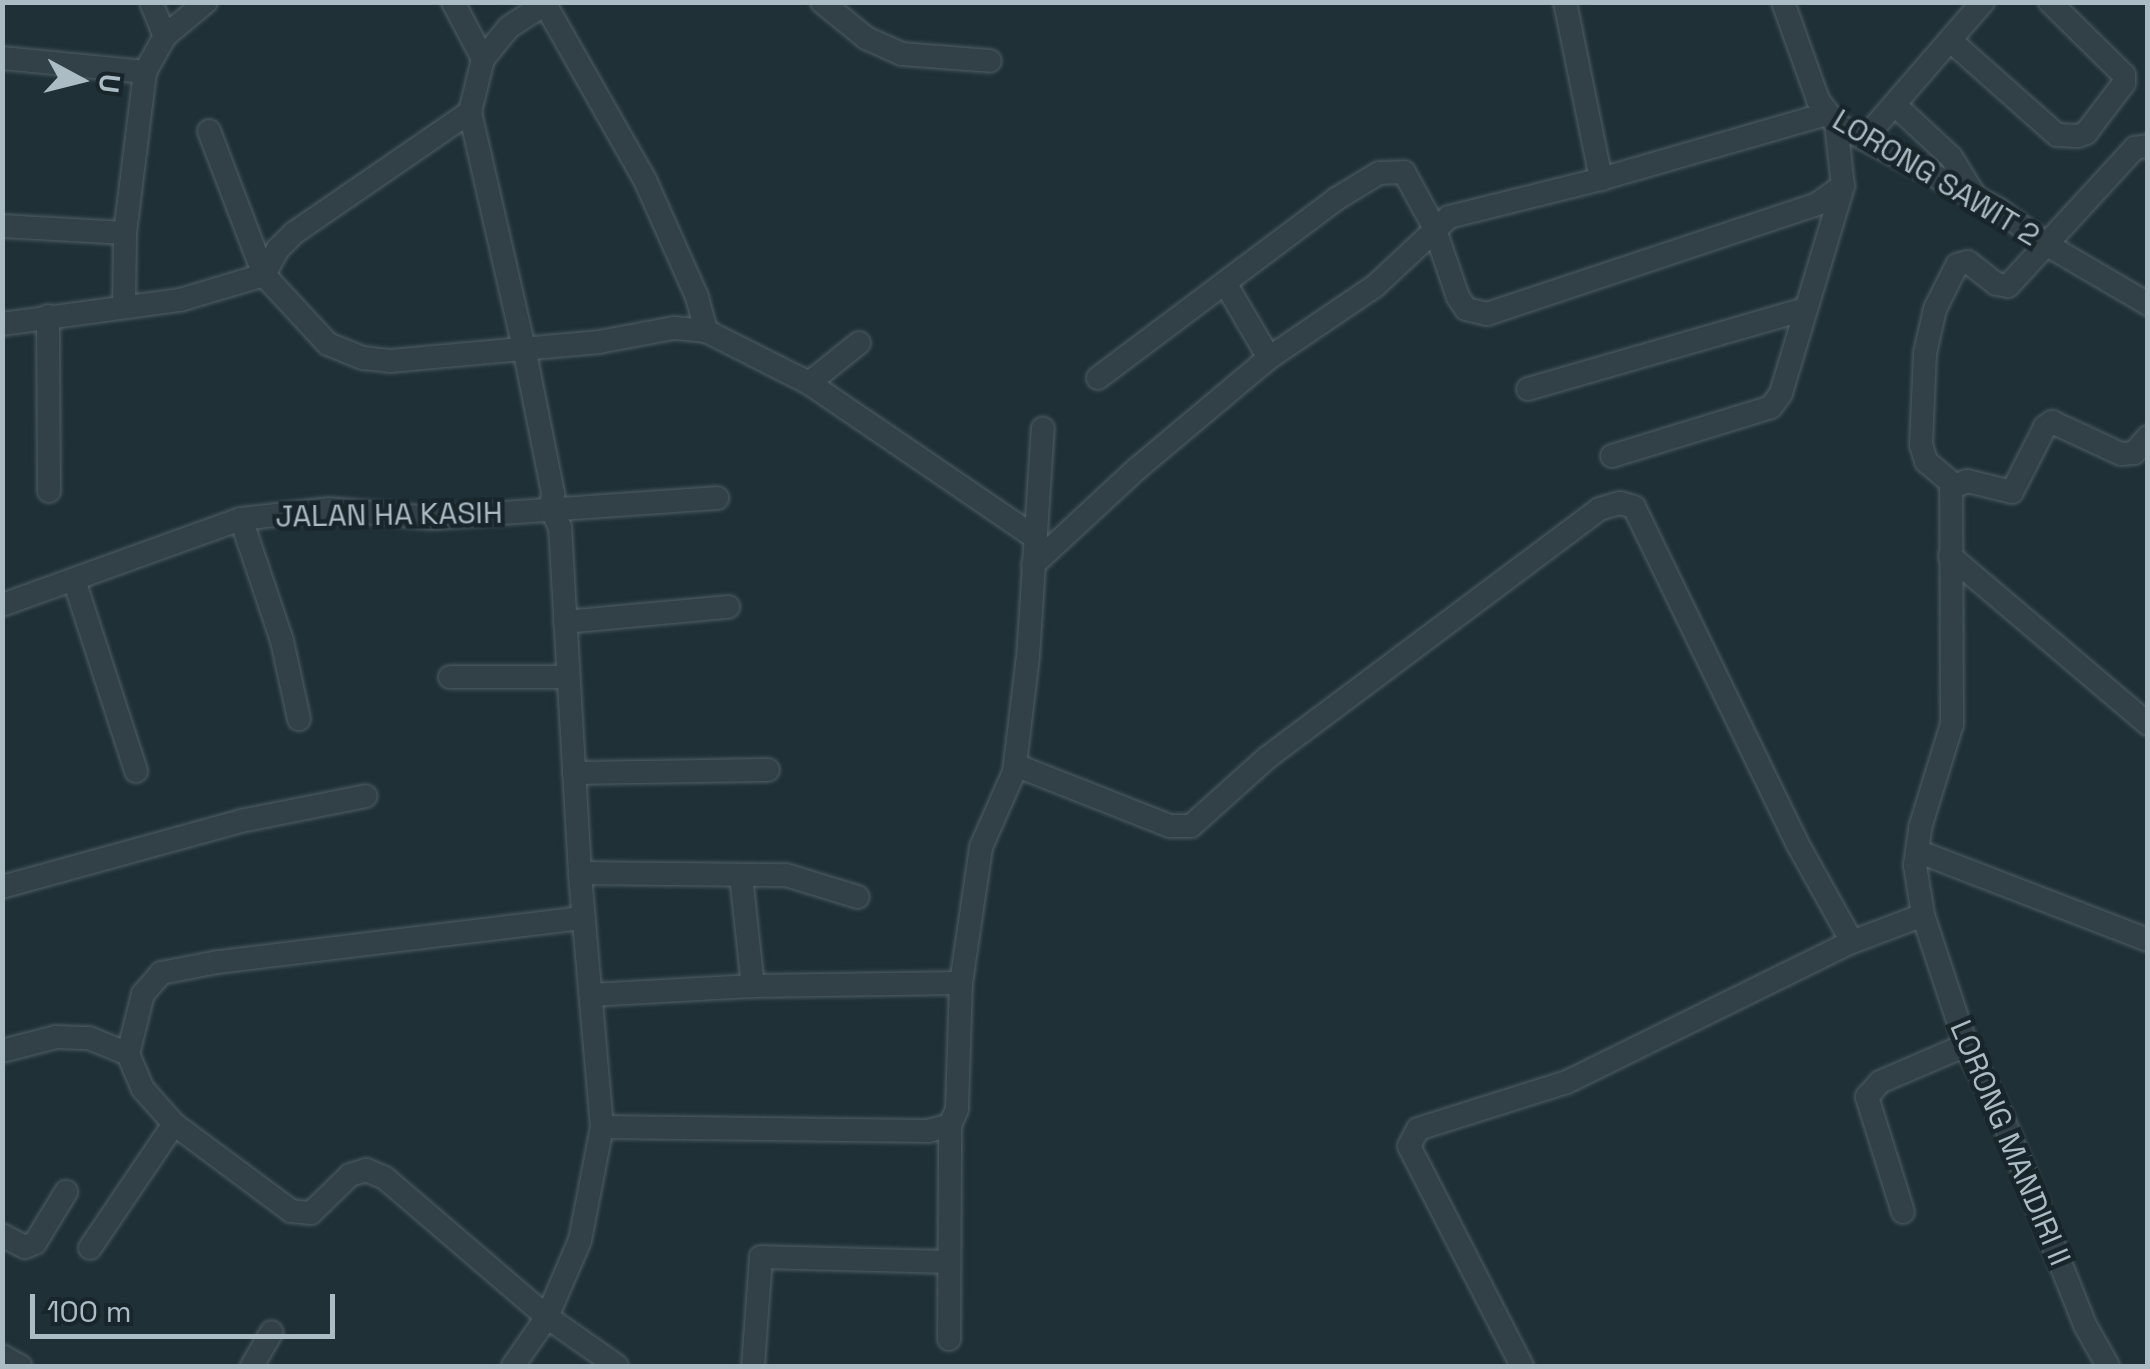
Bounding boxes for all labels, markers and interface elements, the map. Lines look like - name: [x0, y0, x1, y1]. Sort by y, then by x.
- north arrow: [30, 30, 130, 130]
- text: U: [91, 72, 129, 95]
- street label: LORONG SAWIT 2: [1826, 102, 2046, 254]
- street label: JALAN HA KASIH: [275, 495, 503, 535]
- street label: LORONG MANDIRI II: [1942, 1015, 2078, 1271]
- scale bar: [35, 1274, 340, 1336]
- text: 100 m: [47, 1292, 132, 1331]

